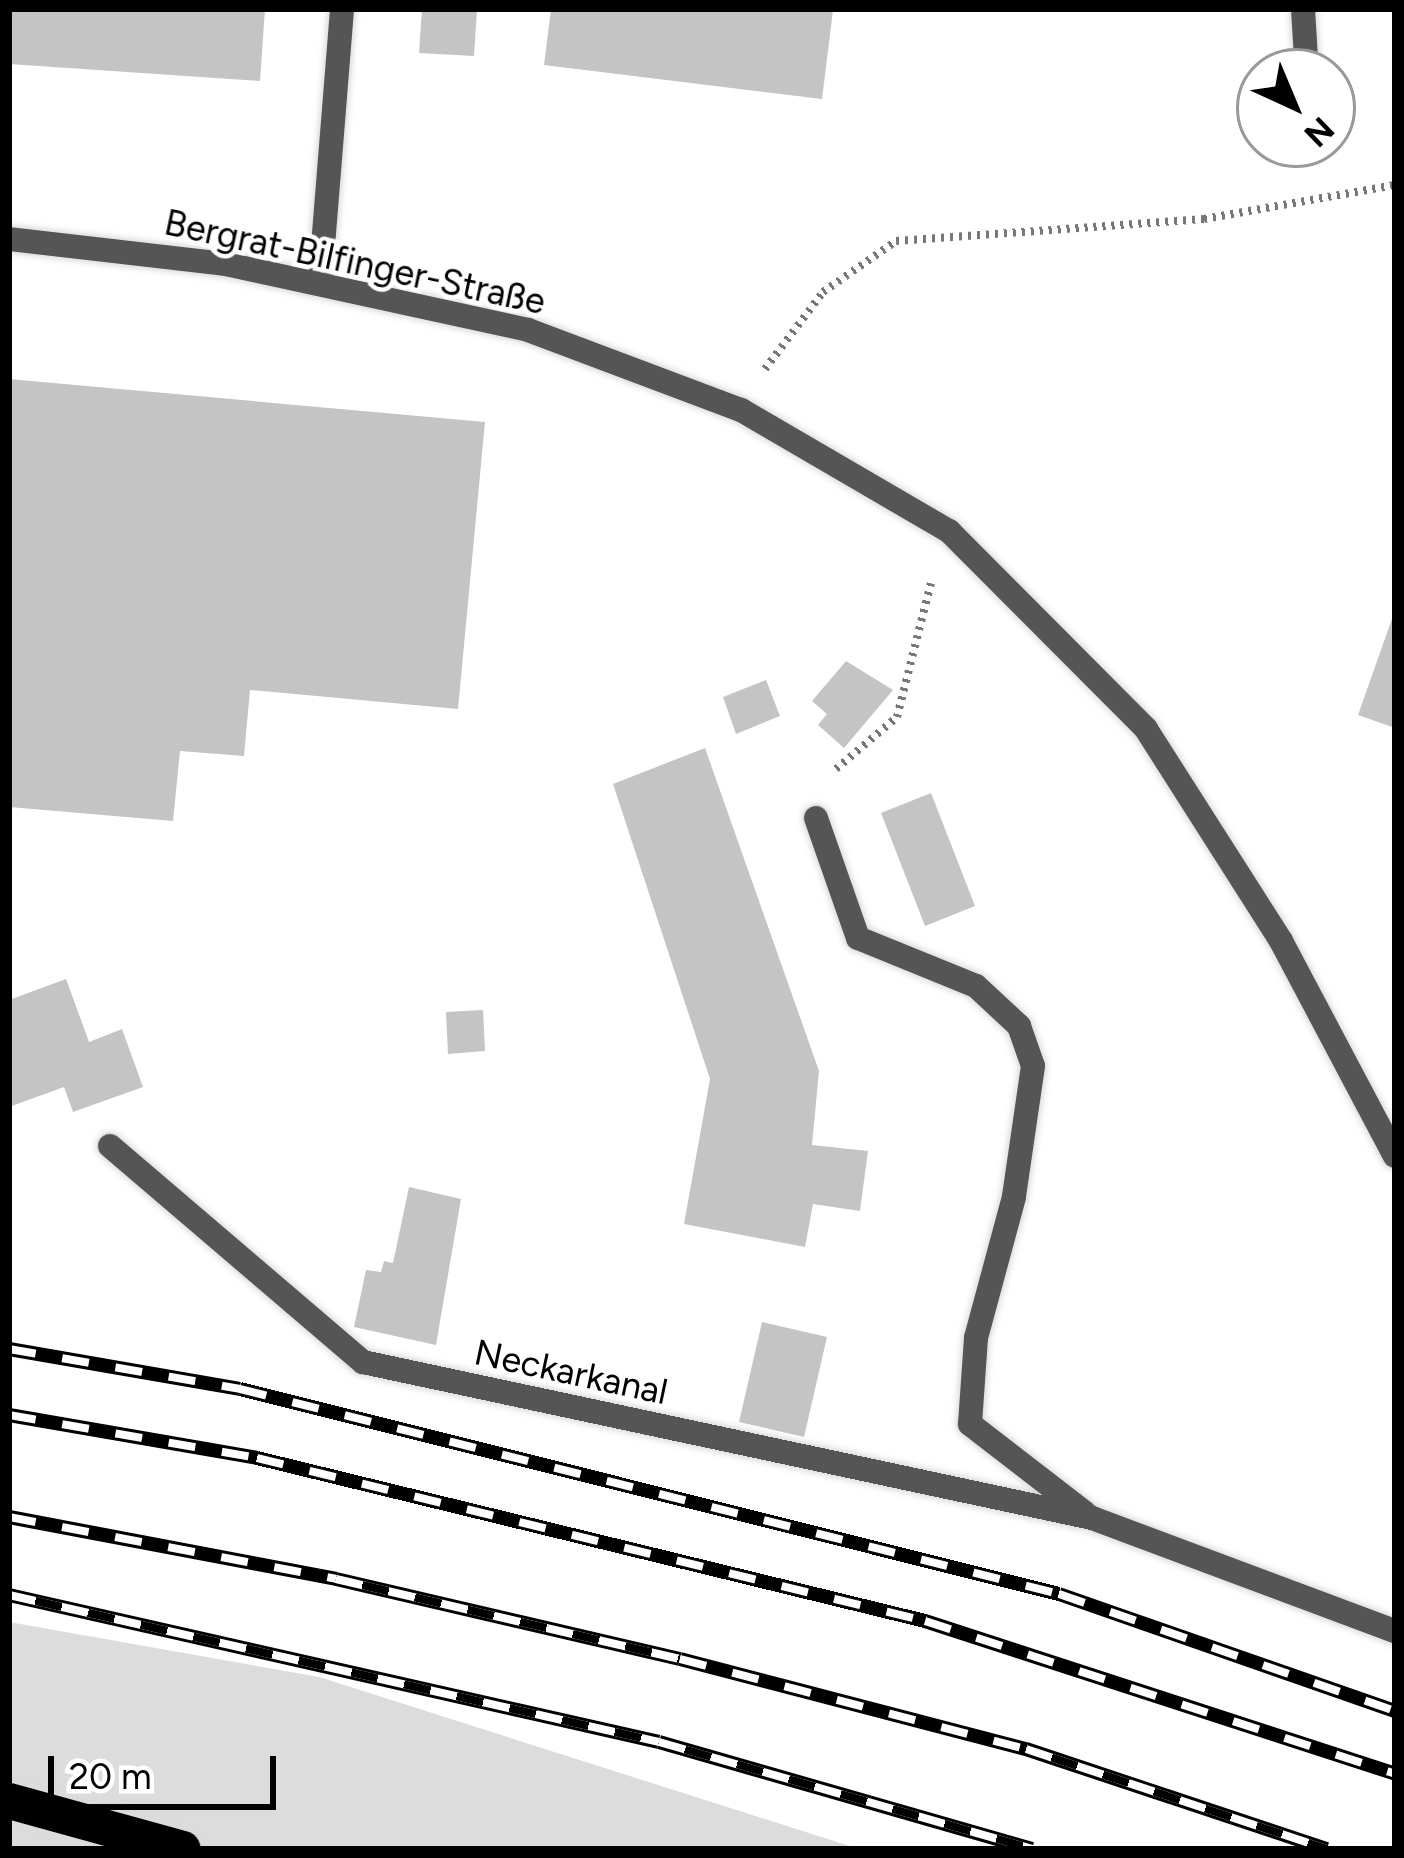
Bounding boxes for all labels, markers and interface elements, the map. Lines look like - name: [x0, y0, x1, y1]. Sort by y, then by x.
- north arrow: [1236, 48, 1356, 168]
- text: N: [1297, 109, 1342, 155]
- street label: Bergrat-Bilfinger-Straße: [161, 201, 549, 323]
- street label: Neckarkanal: [470, 1330, 672, 1414]
- scale bar: [54, 1732, 282, 1806]
- text: 20 m: [69, 1755, 152, 1798]

